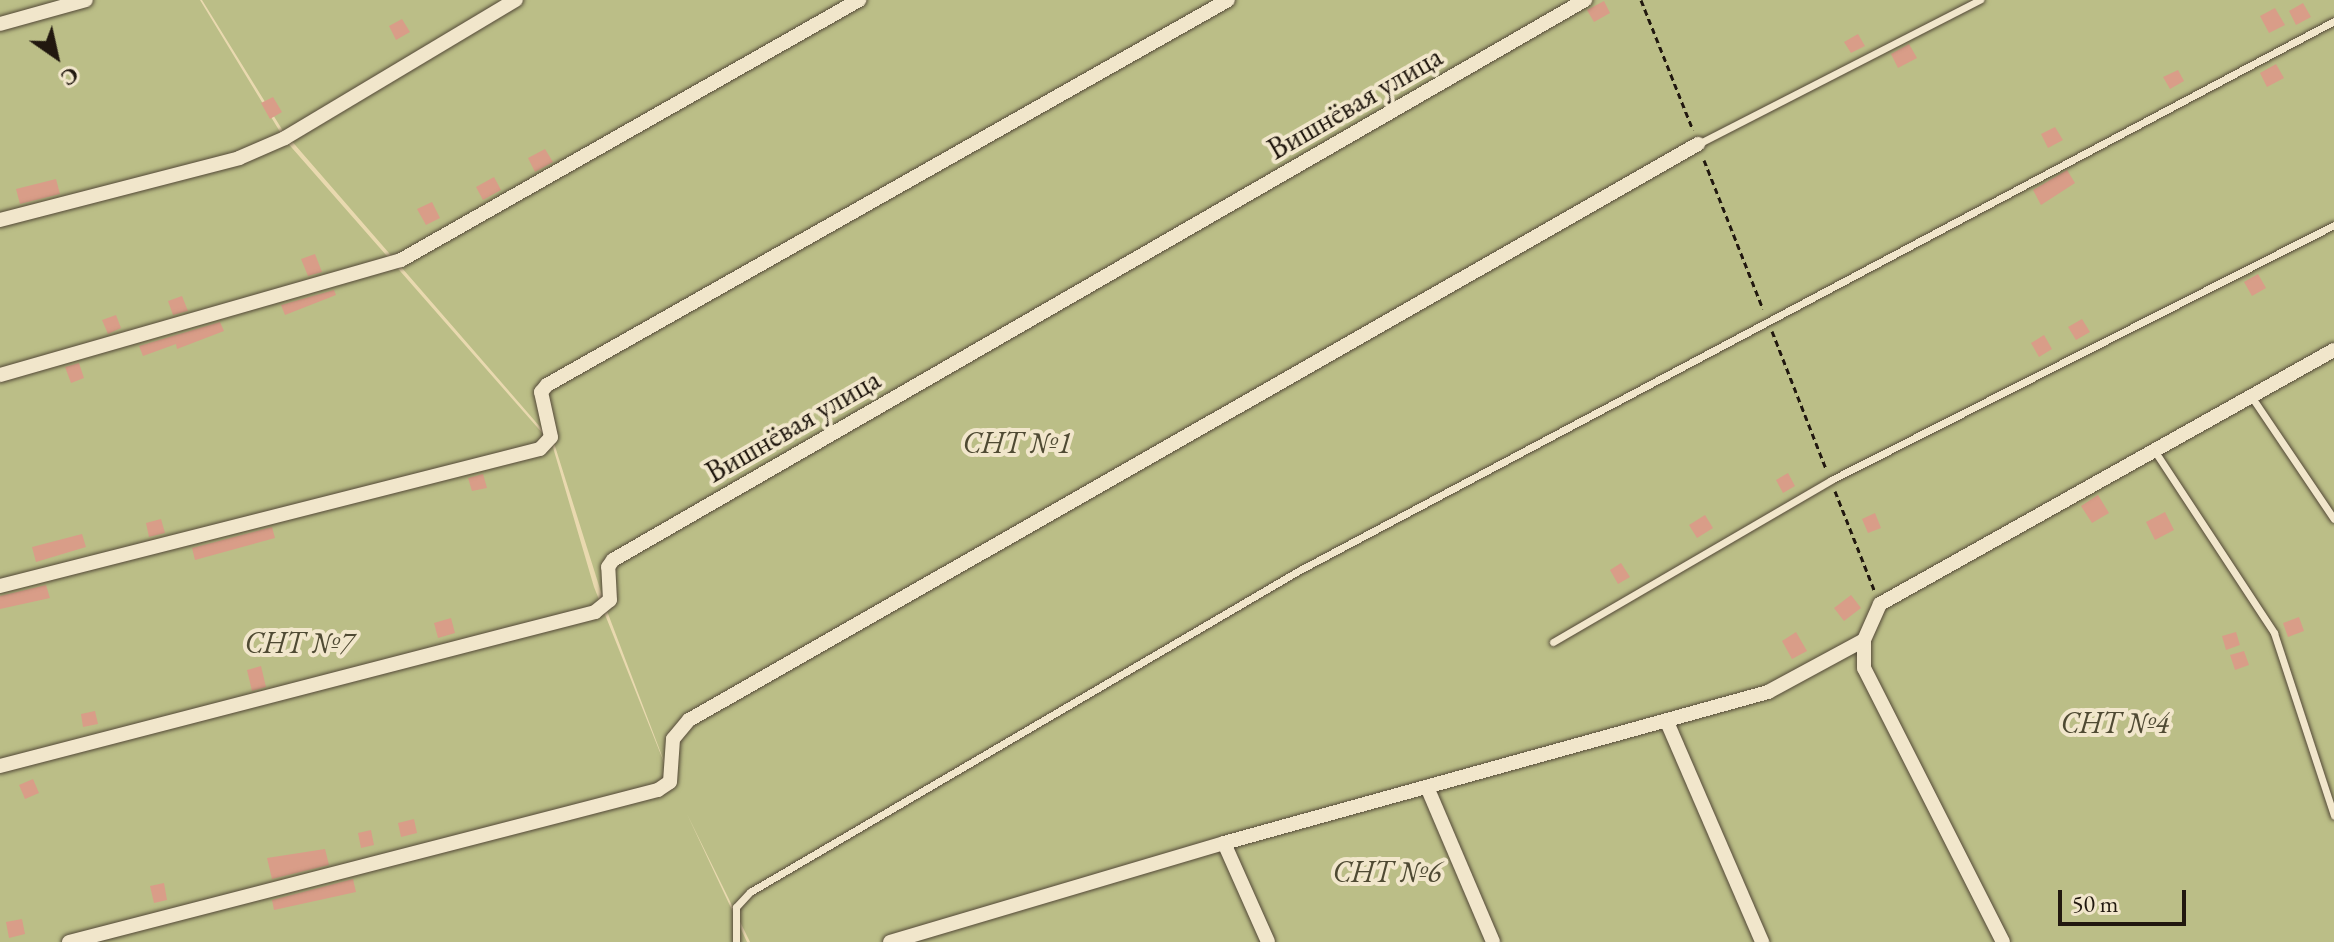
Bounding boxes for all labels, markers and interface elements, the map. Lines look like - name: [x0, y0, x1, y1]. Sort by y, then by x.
- north arrow: [16, 16, 96, 96]
- street label: Вишнёвая улица: [1261, 38, 1449, 168]
- text: С: [55, 60, 84, 93]
- street label: Вишнёвая улица: [699, 361, 887, 491]
- park label: СНТ №1: [962, 425, 1072, 461]
- park label: СНТ №7: [244, 625, 354, 661]
- park label: СНТ №4: [2060, 705, 2170, 741]
- park label: СНТ №6: [1332, 854, 1442, 890]
- scale bar: [2062, 874, 2190, 924]
- text: 50 m: [2072, 888, 2119, 919]

